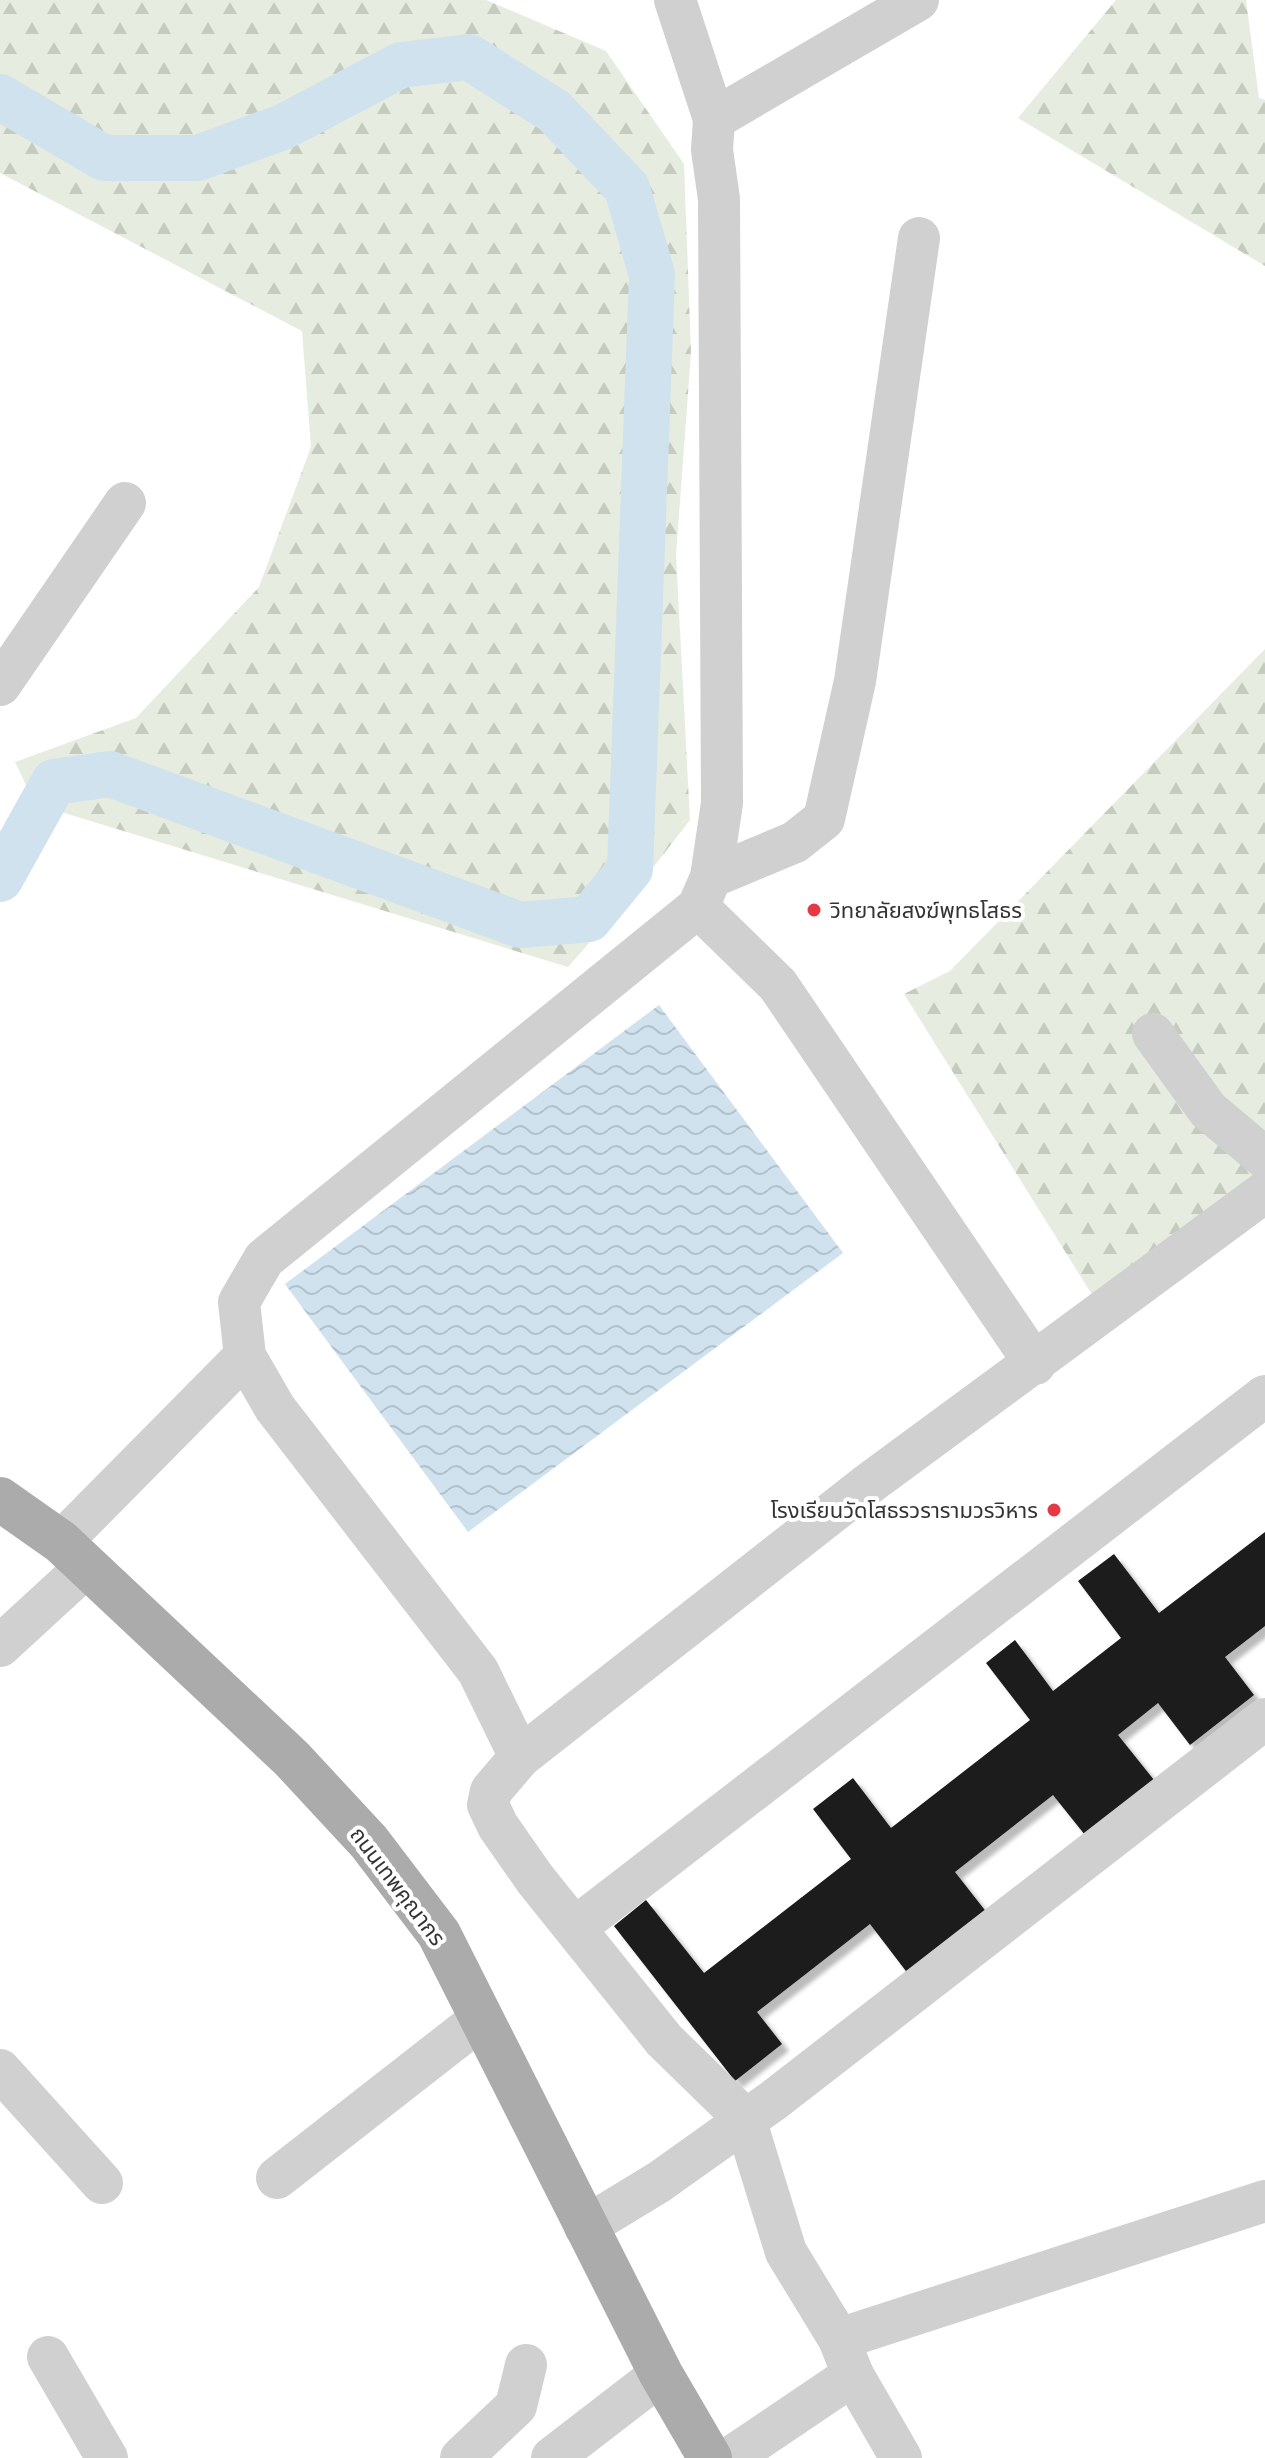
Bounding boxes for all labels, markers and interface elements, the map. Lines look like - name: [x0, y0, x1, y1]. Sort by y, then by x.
- place label: วิทยาลัยสงฆ์พุทธโสธร: [829, 894, 1022, 924]
- marker: วิทยาลัยสงฆ์พุทธโสธร: [805, 901, 823, 919]
- place label: โรงเรียนวัดโสธรวรารามวรวิหาร: [770, 1494, 1038, 1524]
- marker: โรงเรียนวัดโสธรวรารามวรวิหาร: [1045, 1501, 1063, 1519]
- street label: ถนนเทพคุณากร: [344, 1820, 453, 1951]

